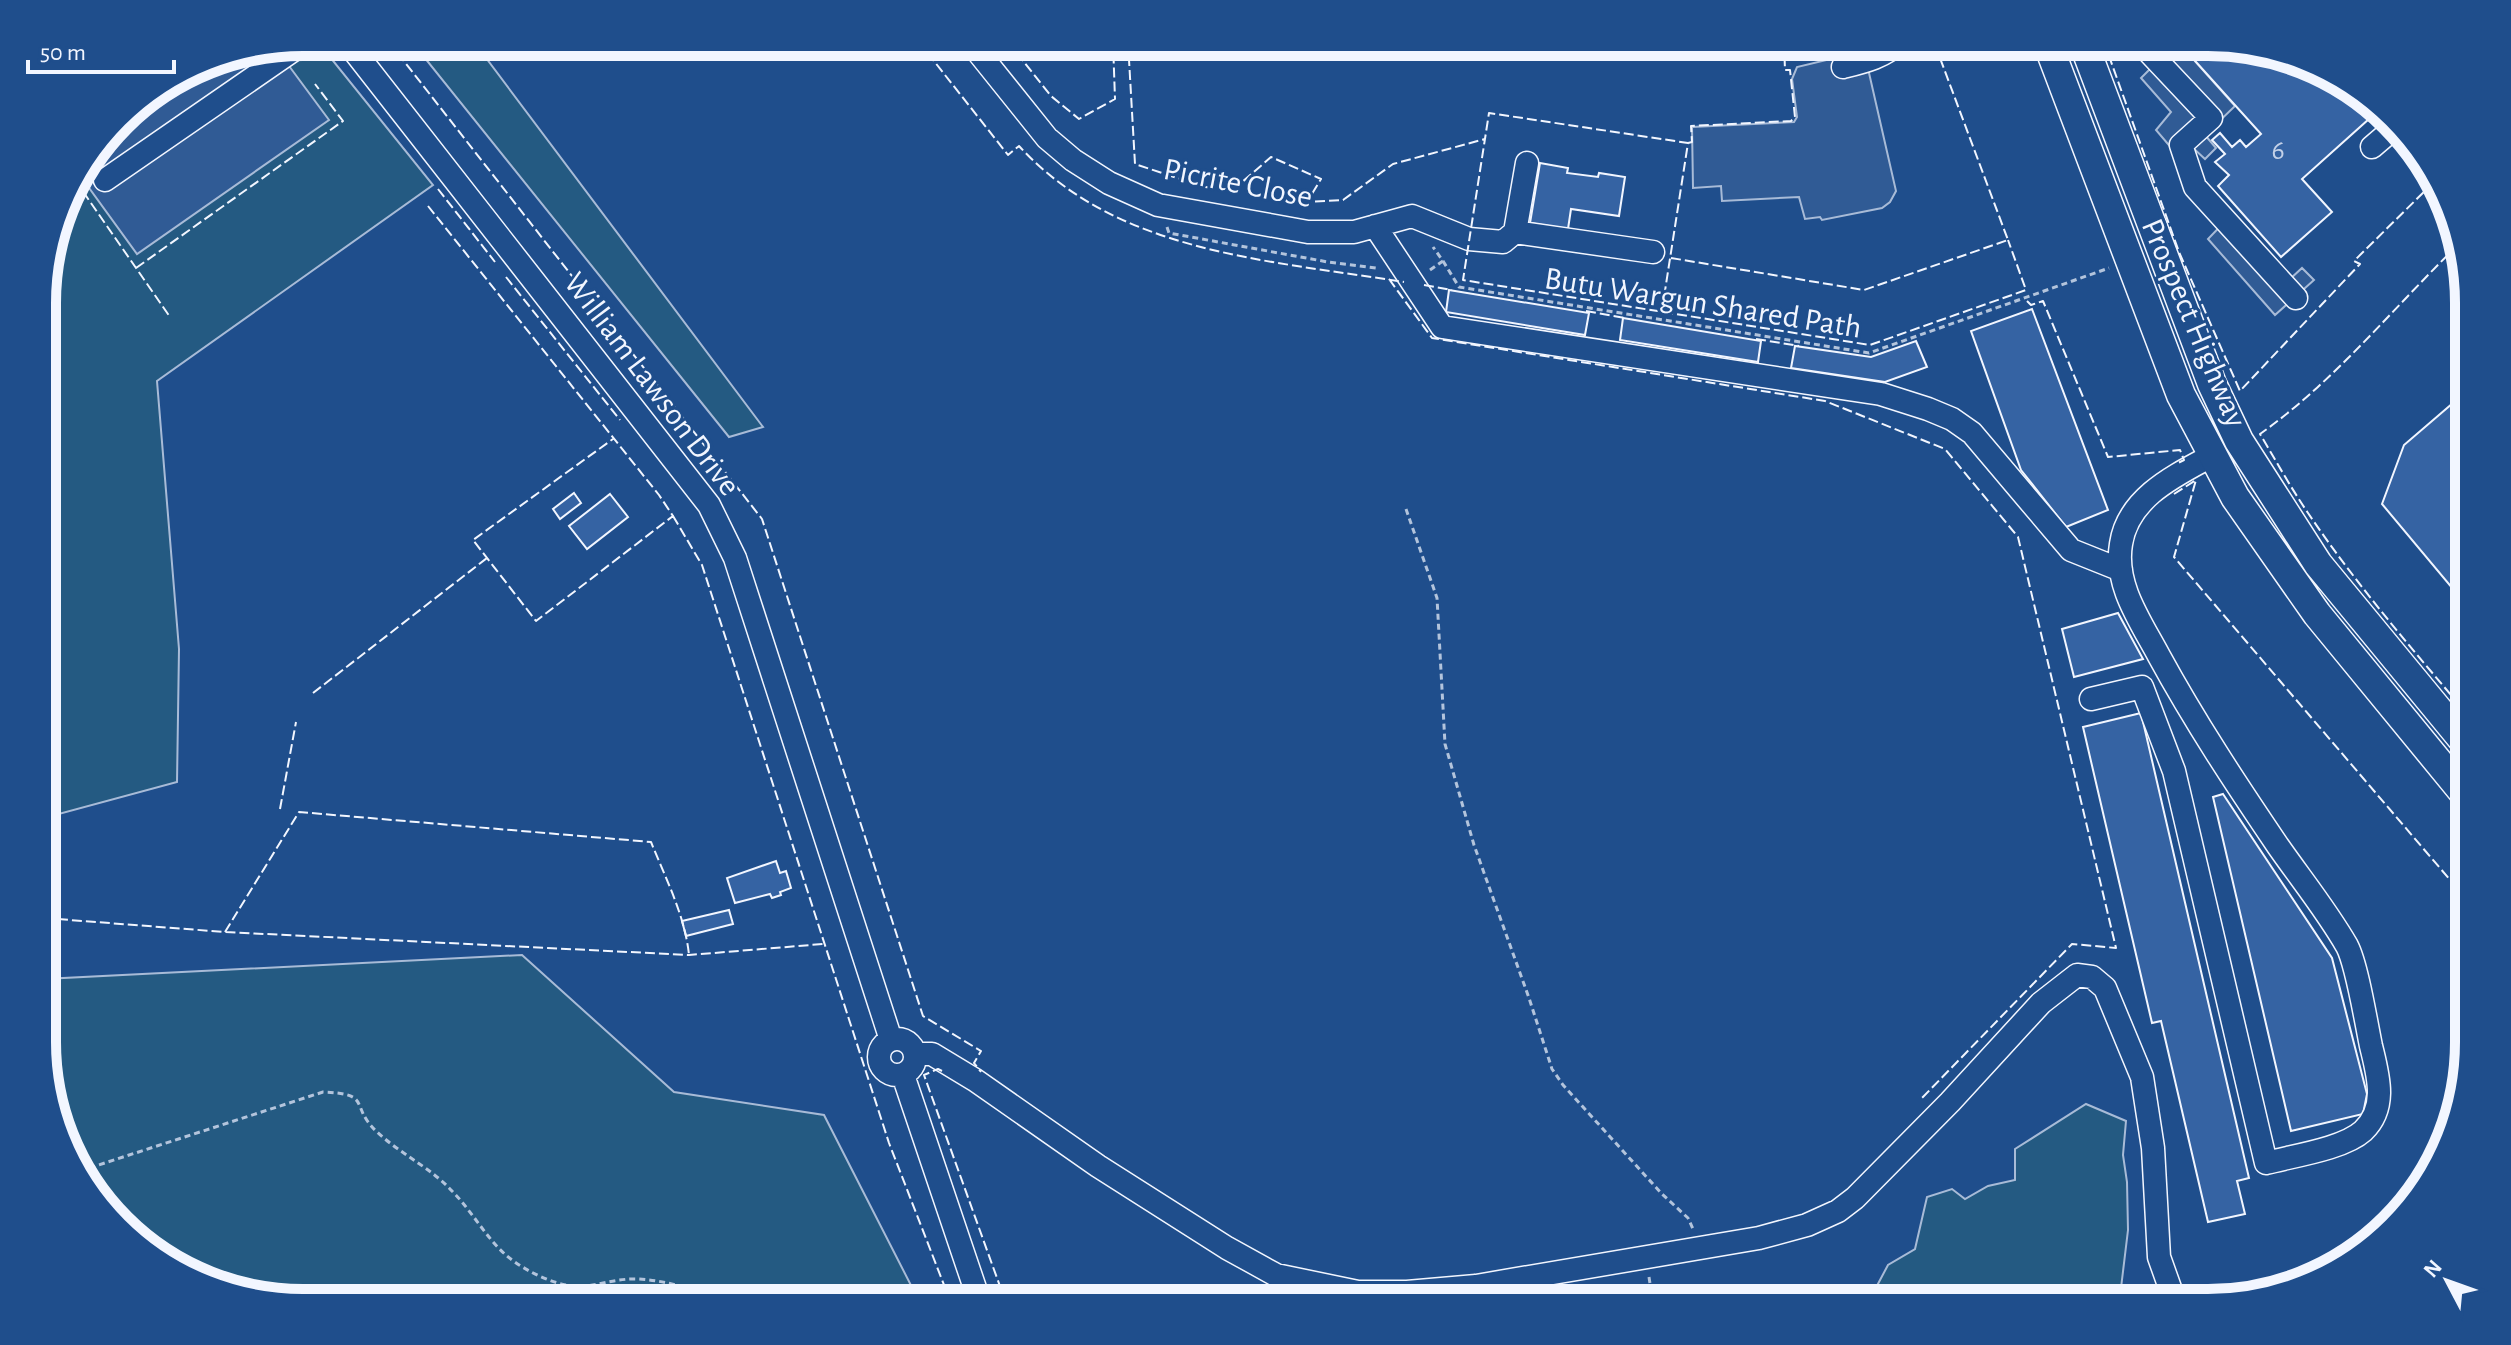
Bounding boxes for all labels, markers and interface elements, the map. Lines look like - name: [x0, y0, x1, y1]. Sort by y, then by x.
- scale bar: [28, 24, 174, 74]
- text: 50 m: [40, 41, 86, 65]
- house number: 6: [2271, 137, 2285, 165]
- street label: Picrite Close: [1161, 153, 1315, 213]
- street label: Prospect Highway: [2136, 214, 2252, 432]
- street label: Butu Wargun Shared Path: [1542, 262, 1864, 344]
- street label: William Lawson Drive: [558, 267, 746, 501]
- north arrow: [2407, 1241, 2487, 1321]
- text: N: [2419, 1256, 2446, 1282]

